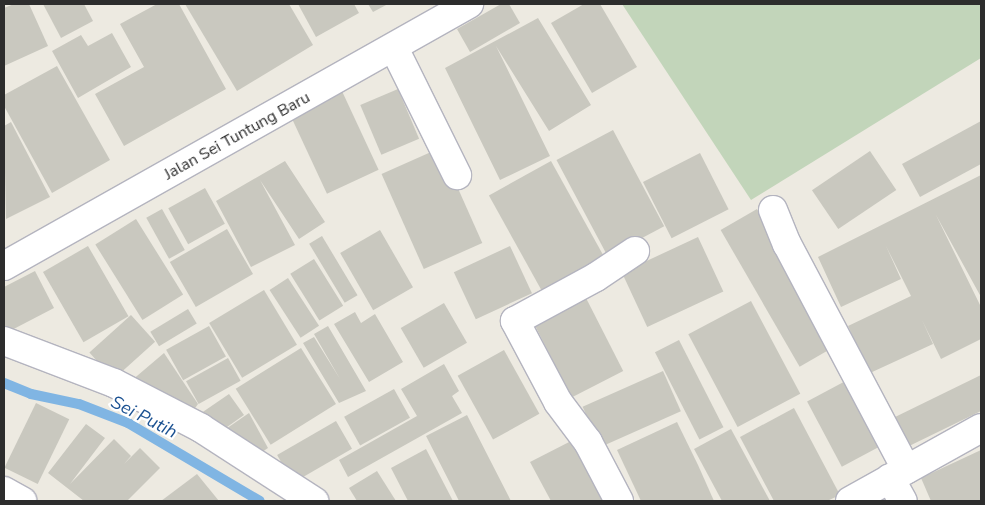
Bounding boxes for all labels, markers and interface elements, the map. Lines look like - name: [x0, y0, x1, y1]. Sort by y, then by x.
- street label: Jalan Sei Tuntung Baru: [161, 88, 313, 184]
- water label: Sei Putih: [107, 391, 181, 443]

